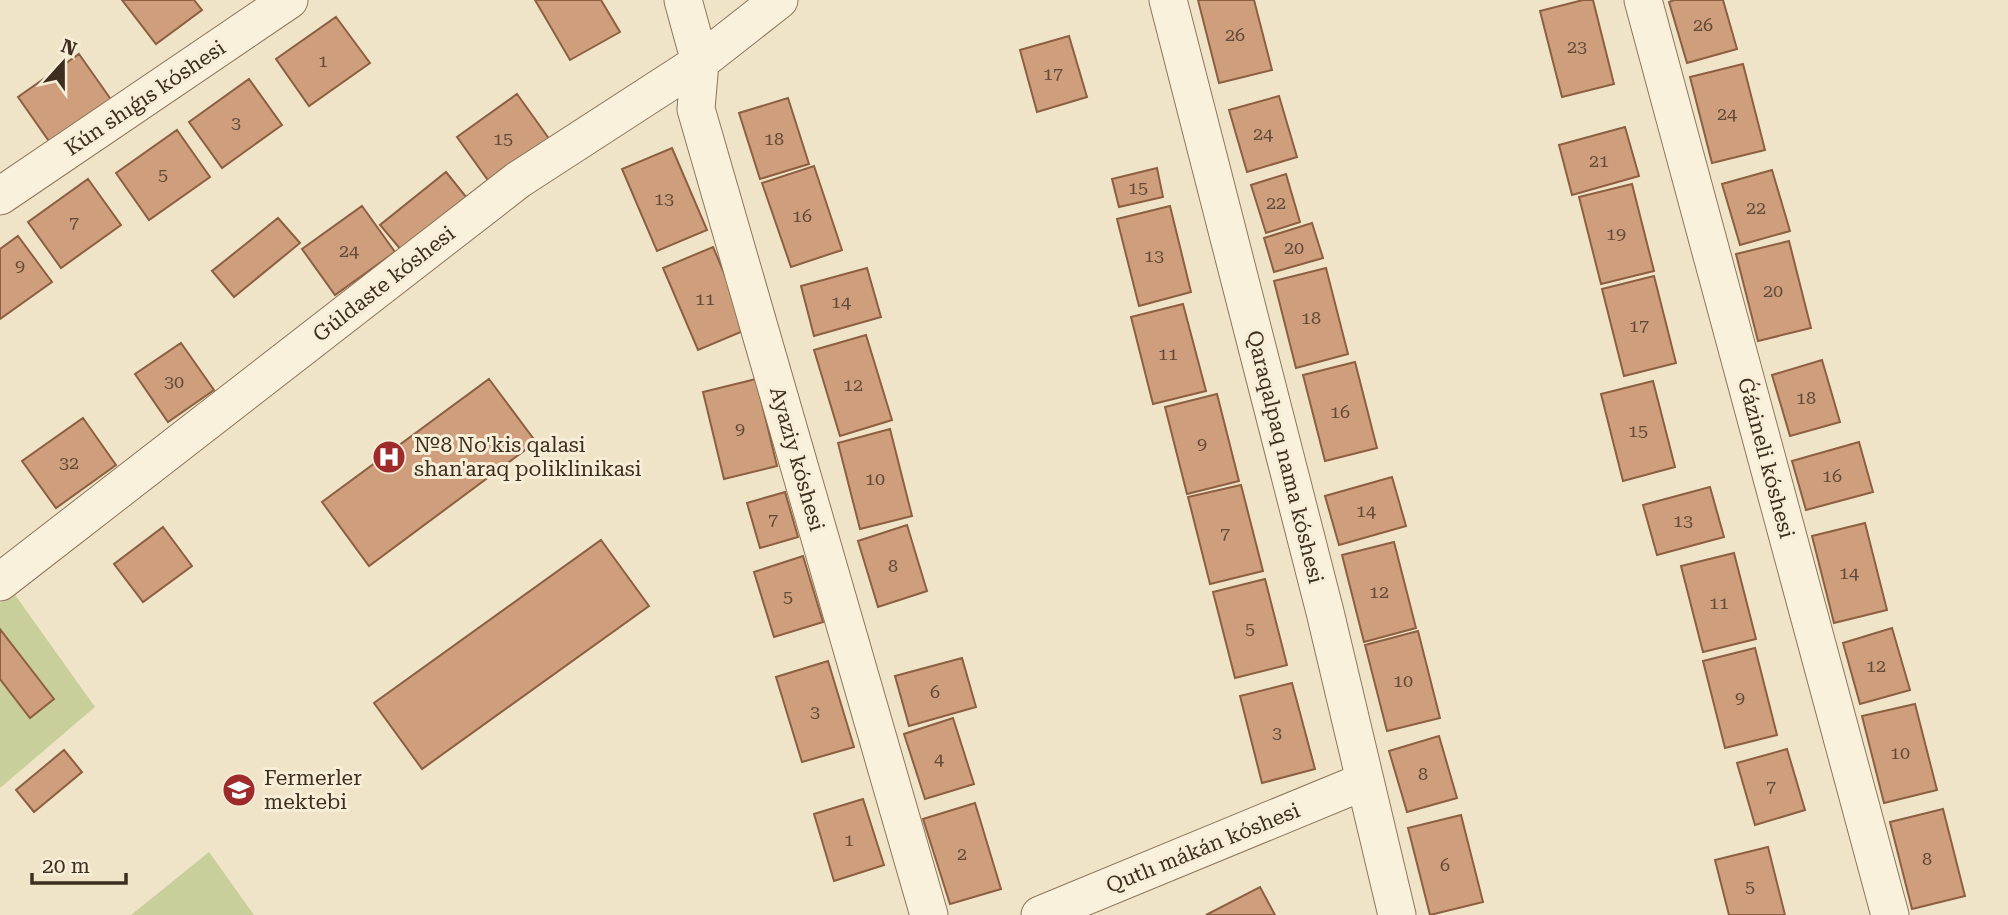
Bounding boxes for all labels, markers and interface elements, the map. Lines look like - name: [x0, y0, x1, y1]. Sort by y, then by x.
- house number: 26: [1693, 14, 1713, 35]
- house number: 26: [1225, 24, 1245, 45]
- north arrow: [28, 28, 98, 98]
- text: N: [58, 34, 80, 61]
- street label: Kún shıǵıs kóshesi: [60, 35, 230, 161]
- house number: 23: [1567, 36, 1587, 57]
- house number: 1: [318, 50, 328, 71]
- house number: 17: [1043, 63, 1063, 84]
- house number: 24: [1717, 103, 1737, 124]
- house number: 3: [231, 112, 241, 133]
- house number: 24: [1253, 123, 1273, 144]
- house number: 15: [493, 128, 513, 149]
- house number: 18: [764, 128, 784, 149]
- house number: 21: [1589, 150, 1609, 171]
- house number: 5: [158, 164, 168, 185]
- house number: 15: [1128, 177, 1148, 198]
- house number: 13: [654, 188, 674, 209]
- house number: 22: [1266, 192, 1286, 213]
- house number: 22: [1746, 197, 1766, 218]
- house number: 16: [792, 205, 812, 226]
- house number: 7: [69, 212, 79, 233]
- street label: Gúldaste kóshesi: [308, 221, 460, 347]
- house number: 19: [1606, 223, 1626, 244]
- house number: 20: [1284, 237, 1304, 258]
- house number: 24: [339, 240, 359, 261]
- house number: 13: [1144, 245, 1164, 266]
- house number: 9: [15, 255, 25, 276]
- house number: 20: [1763, 280, 1783, 301]
- house number: 11: [695, 288, 715, 309]
- house number: 14: [831, 291, 851, 312]
- house number: 18: [1301, 307, 1321, 328]
- house number: 17: [1629, 315, 1649, 336]
- street label: Qaraqalpaq nama kóshesi: [1242, 328, 1328, 586]
- house number: 11: [1158, 343, 1178, 364]
- house number: 30: [164, 371, 184, 392]
- house number: 12: [843, 374, 863, 395]
- street label: Ǵázineli kóshesi: [1733, 375, 1801, 541]
- street label: Ayaziy kóshesi: [765, 384, 829, 534]
- house number: 18: [1796, 387, 1816, 408]
- house number: 16: [1330, 401, 1350, 422]
- house number: 9: [735, 418, 745, 439]
- house number: 15: [1628, 420, 1648, 441]
- place label: №8 No'kis qalasi shan'araq poliklinikasi: [414, 433, 642, 481]
- house number: 9: [1197, 433, 1207, 454]
- hospital icon: №8 No'kis qalasi shan'araq poliklinikasi: [370, 438, 408, 476]
- house number: 32: [59, 452, 79, 473]
- house number: 16: [1822, 465, 1842, 486]
- house number: 10: [865, 468, 885, 489]
- house number: 14: [1356, 500, 1376, 521]
- house number: 7: [768, 509, 778, 530]
- house number: 13: [1673, 510, 1693, 531]
- house number: 7: [1220, 523, 1230, 544]
- house number: 8: [888, 555, 898, 576]
- house number: 14: [1839, 562, 1859, 583]
- house number: 12: [1369, 581, 1389, 602]
- house number: 5: [783, 586, 793, 607]
- house number: 11: [1709, 592, 1729, 613]
- house number: 5: [1245, 618, 1255, 639]
- house number: 12: [1866, 655, 1886, 676]
- house number: 10: [1393, 670, 1413, 691]
- house number: 6: [930, 681, 940, 702]
- house number: 9: [1735, 687, 1745, 708]
- house number: 3: [810, 701, 820, 722]
- house number: 3: [1272, 722, 1282, 743]
- house number: 10: [1890, 742, 1910, 763]
- house number: 4: [934, 748, 944, 769]
- house number: 8: [1418, 763, 1428, 784]
- place label: Fermerler mektebi: [264, 766, 362, 814]
- school or university icon: Fermerler mektebi: [220, 771, 258, 809]
- house number: 7: [1766, 776, 1776, 797]
- street label: Qutlı mákán kóshesi: [1103, 798, 1304, 898]
- house number: 1: [844, 829, 854, 850]
- scale bar: [32, 842, 126, 886]
- house number: 2: [957, 843, 967, 864]
- house number: 8: [1922, 848, 1932, 869]
- text: 20 m: [42, 854, 90, 878]
- house number: 6: [1440, 854, 1450, 875]
- house number: 5: [1745, 876, 1755, 897]

